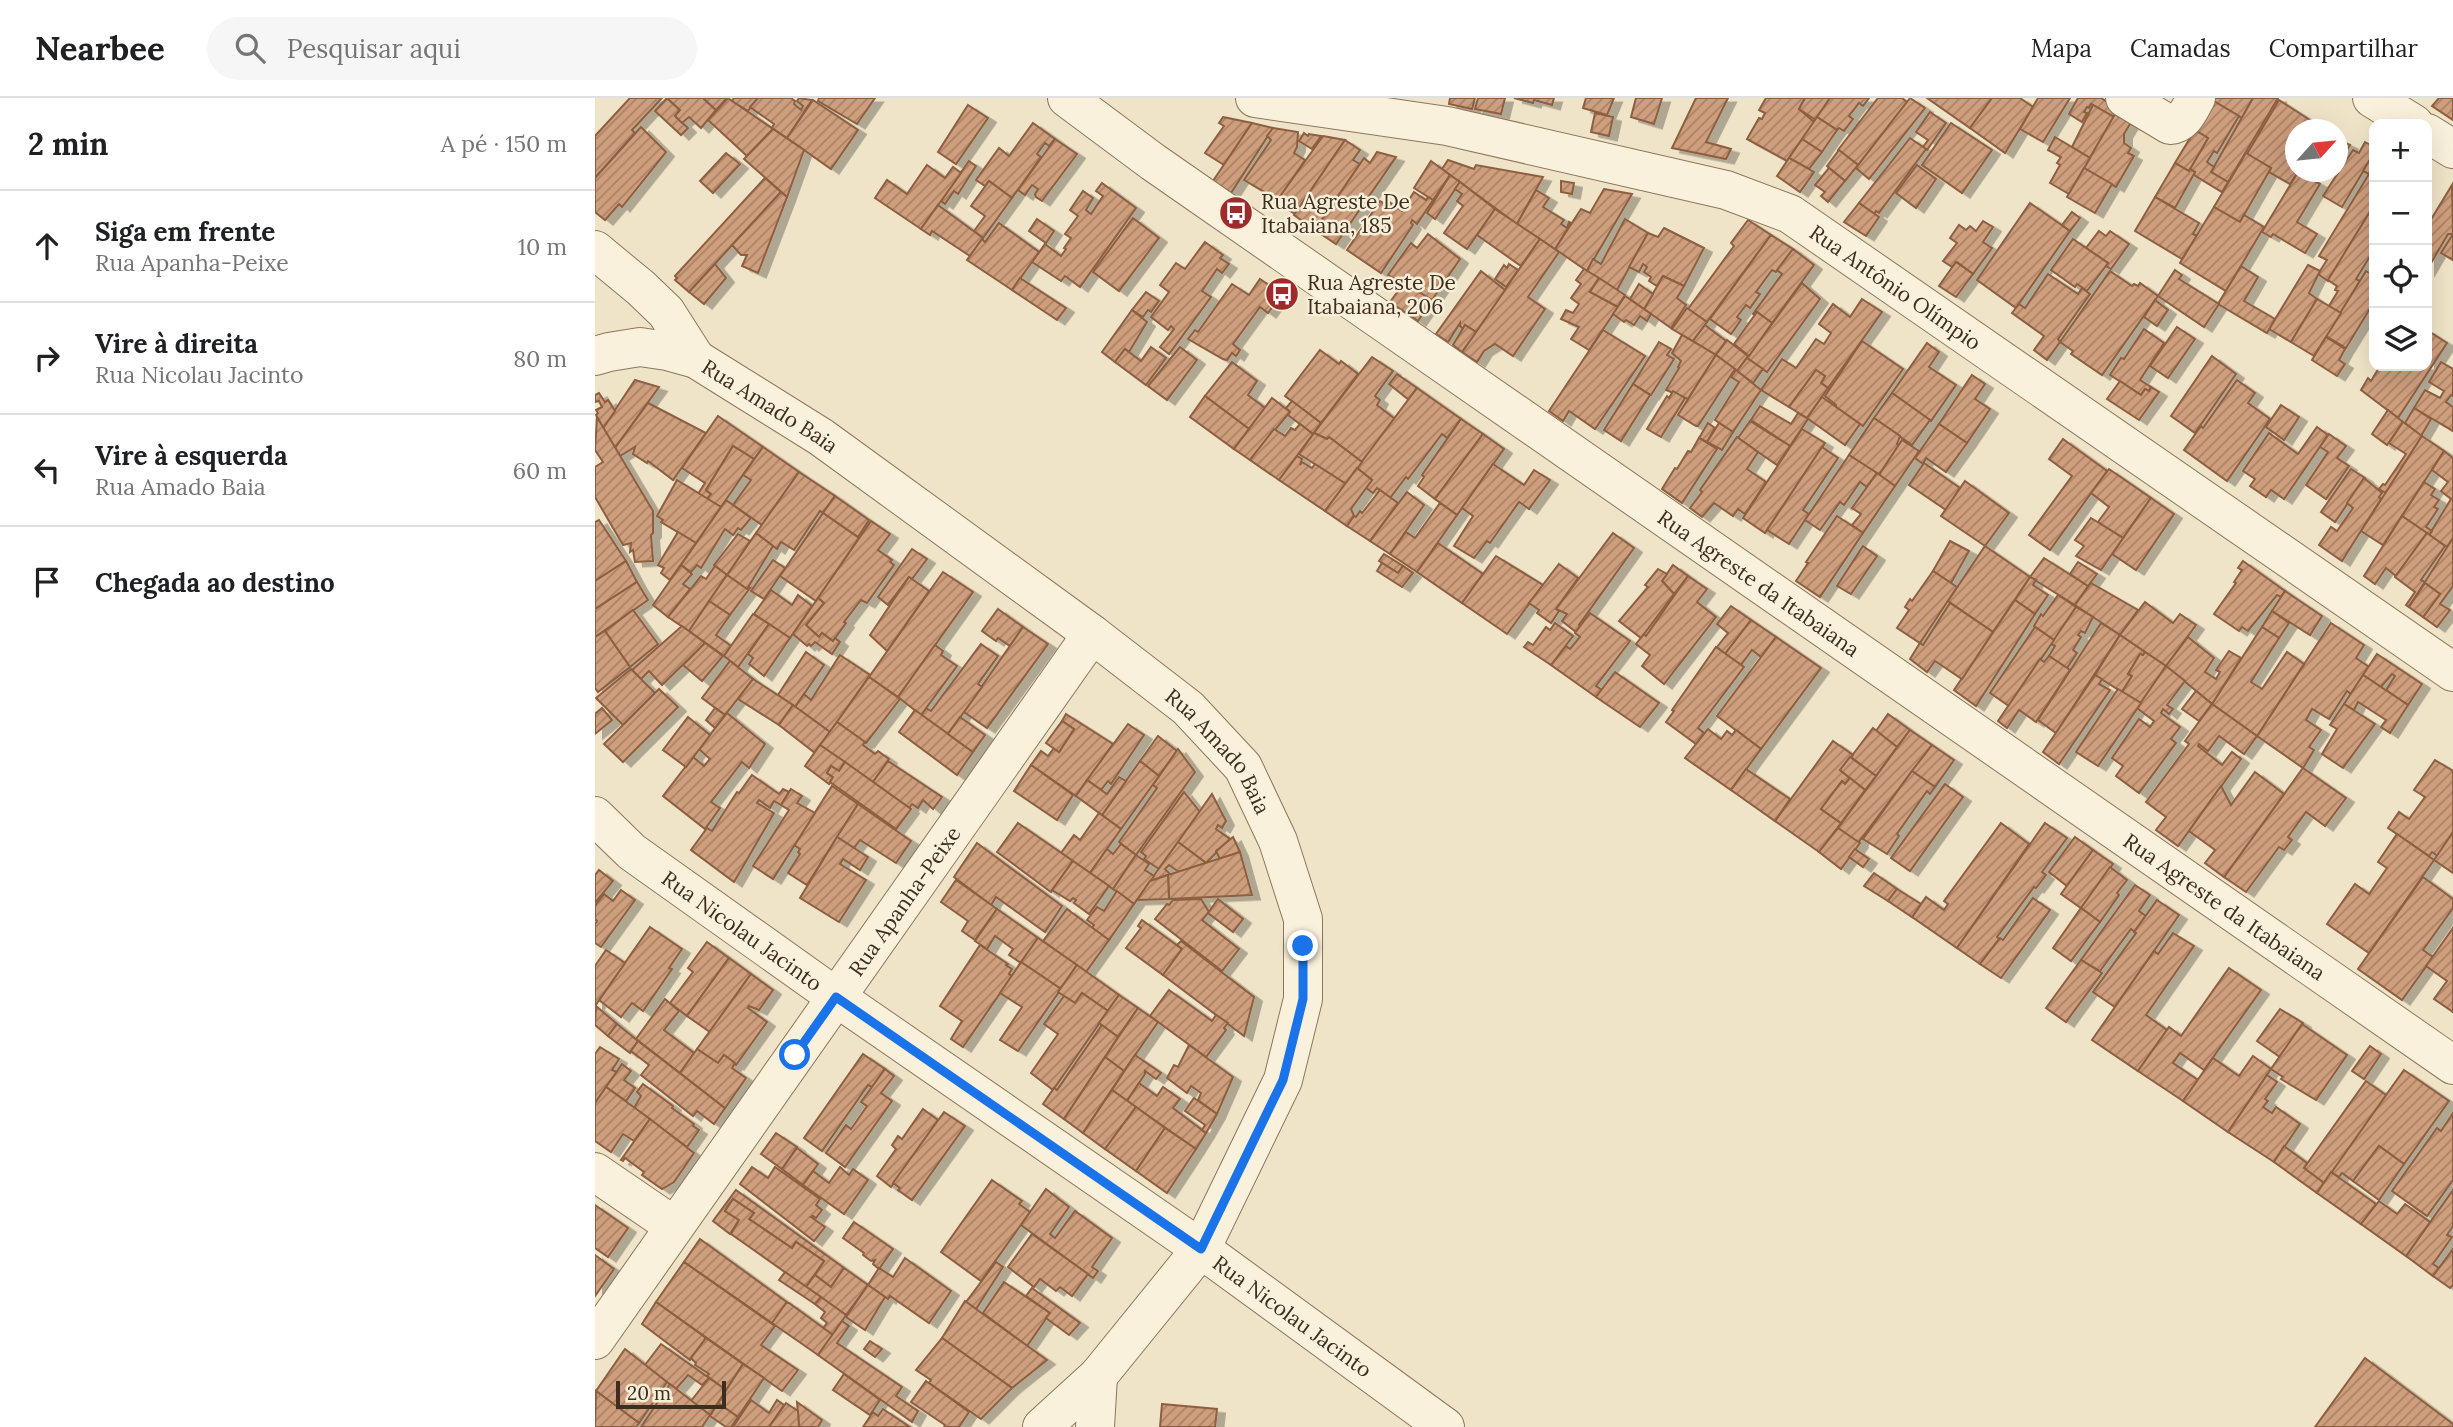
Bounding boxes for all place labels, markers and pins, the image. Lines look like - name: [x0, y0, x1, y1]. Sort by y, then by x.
- place label: Rua Agreste De Itabaiana, 185: [1261, 188, 1410, 239]
- bus stop icon: Rua Agreste De Itabaiana, 185: [1217, 194, 1255, 232]
- place label: Rua Agreste De Itabaiana, 206: [1307, 269, 1456, 320]
- bus stop icon: Rua Agreste De Itabaiana, 206: [1263, 275, 1301, 313]

